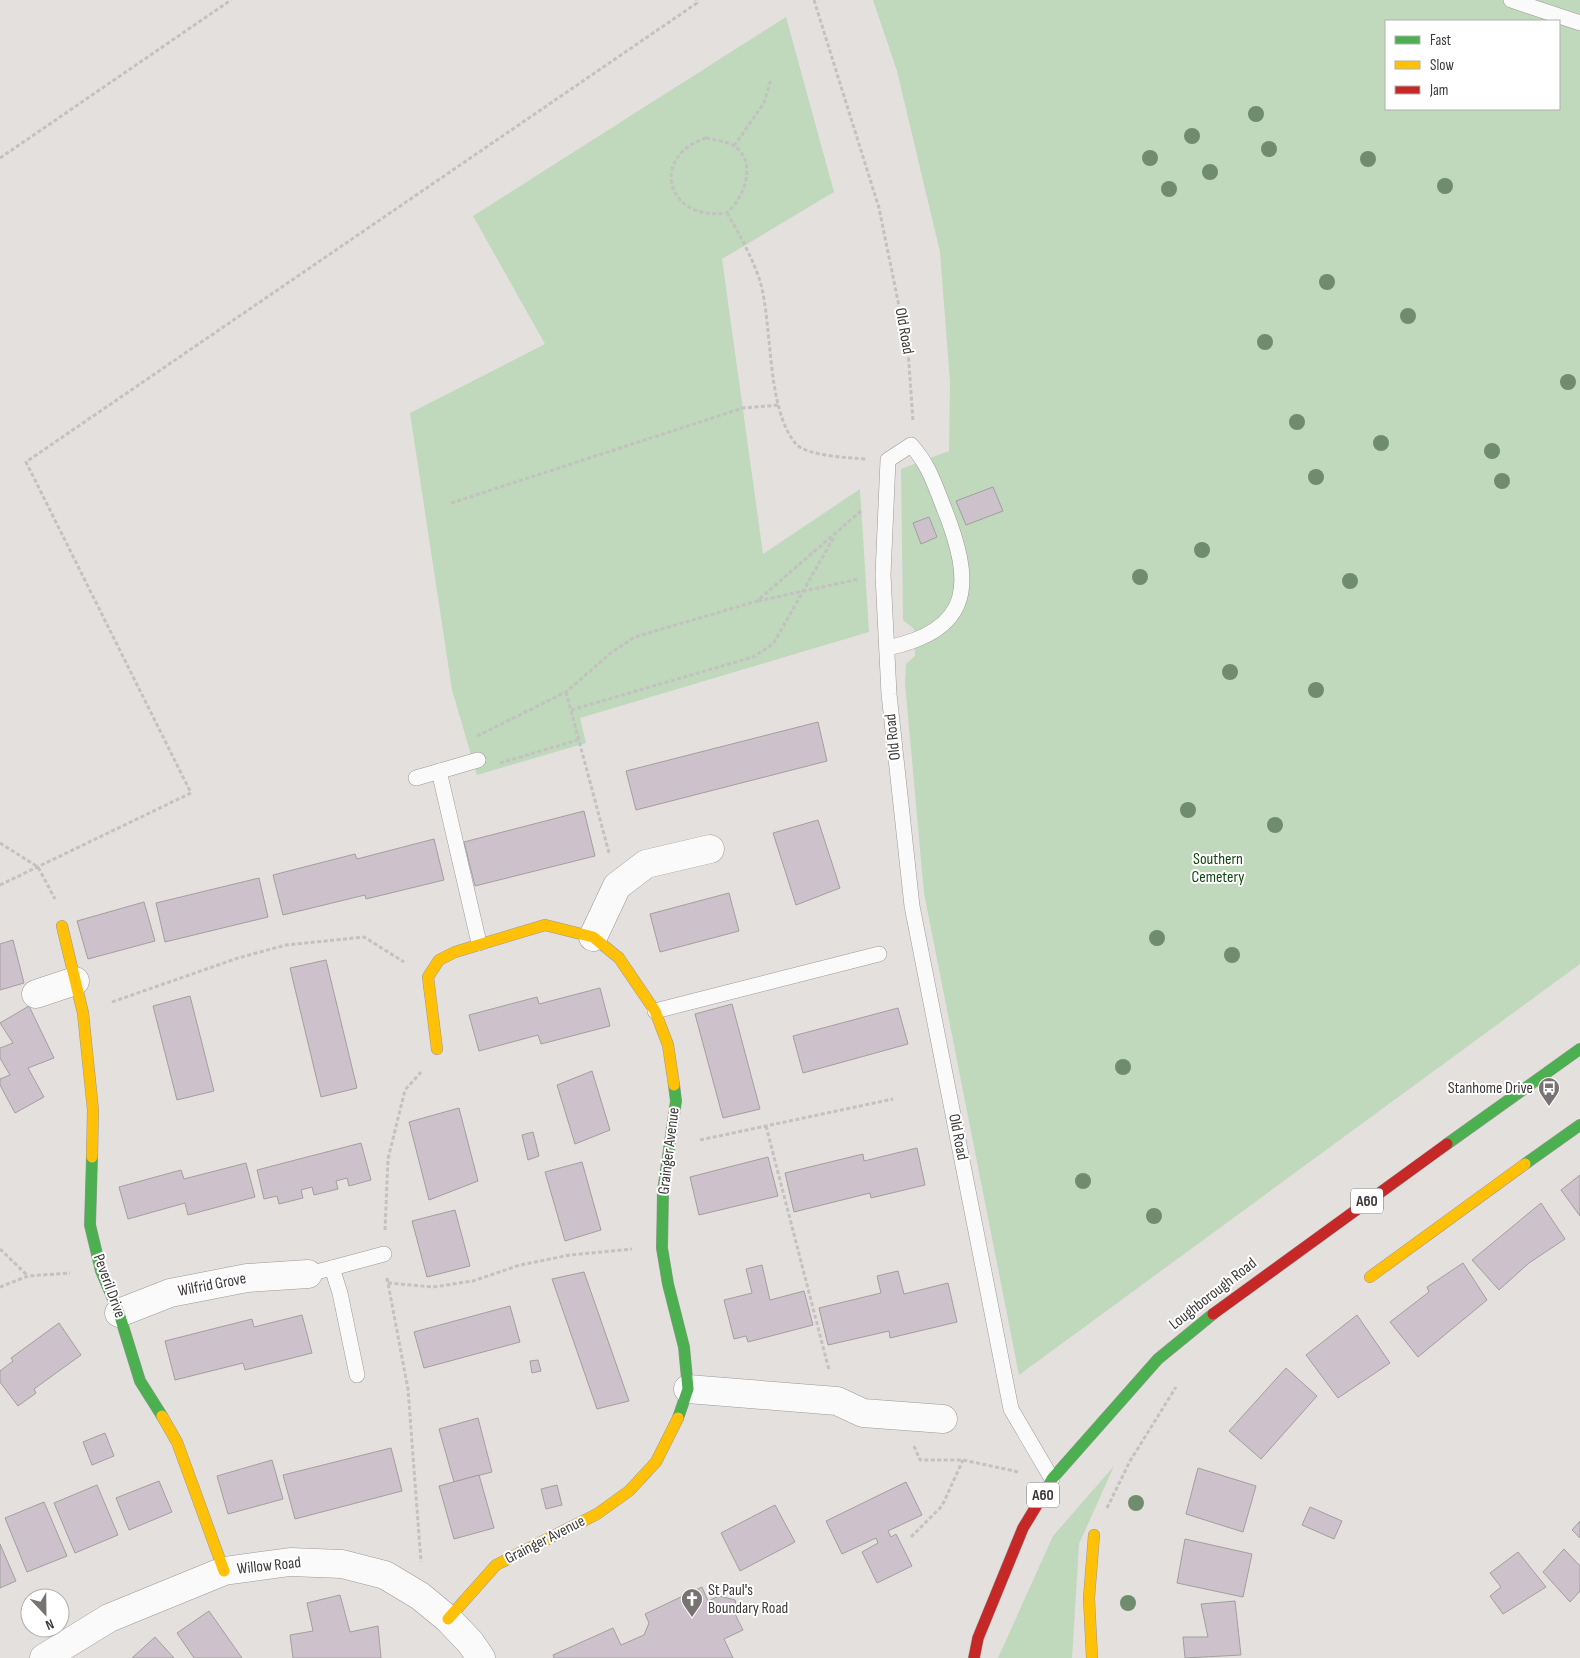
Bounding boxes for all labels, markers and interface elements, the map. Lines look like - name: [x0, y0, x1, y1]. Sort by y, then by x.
- legend: [1385, 20, 1560, 110]
- text: Fast: [1430, 31, 1452, 50]
- text: Slow: [1430, 56, 1454, 75]
- text: Jam: [1429, 81, 1448, 100]
- street label: Old Road: [891, 306, 917, 356]
- street label: Old Road: [881, 713, 905, 761]
- park label: Southern Cemetery: [1192, 850, 1244, 887]
- bus stop icon: Stanhome Drive: [1537, 1076, 1561, 1107]
- place label: Stanhome Drive: [1448, 1079, 1533, 1098]
- street label: Grainger Avenue: [654, 1106, 684, 1196]
- street label: Old Road: [944, 1112, 972, 1162]
- road number: A60: [1351, 1188, 1383, 1214]
- street label: Peveril Drive: [89, 1251, 129, 1321]
- street label: Loughborough Road: [1166, 1254, 1260, 1334]
- street label: Wilfrid Grove: [176, 1269, 248, 1301]
- road number: A60: [1027, 1482, 1059, 1508]
- street label: Grainger Avenue: [502, 1512, 588, 1568]
- street label: Willow Road: [236, 1553, 302, 1579]
- place label: St Paul's Boundary Road: [708, 1581, 788, 1618]
- church icon: St Paul's Boundary Road: [680, 1587, 704, 1618]
- north arrow: [20, 1588, 70, 1638]
- text: N: [43, 1615, 56, 1634]

